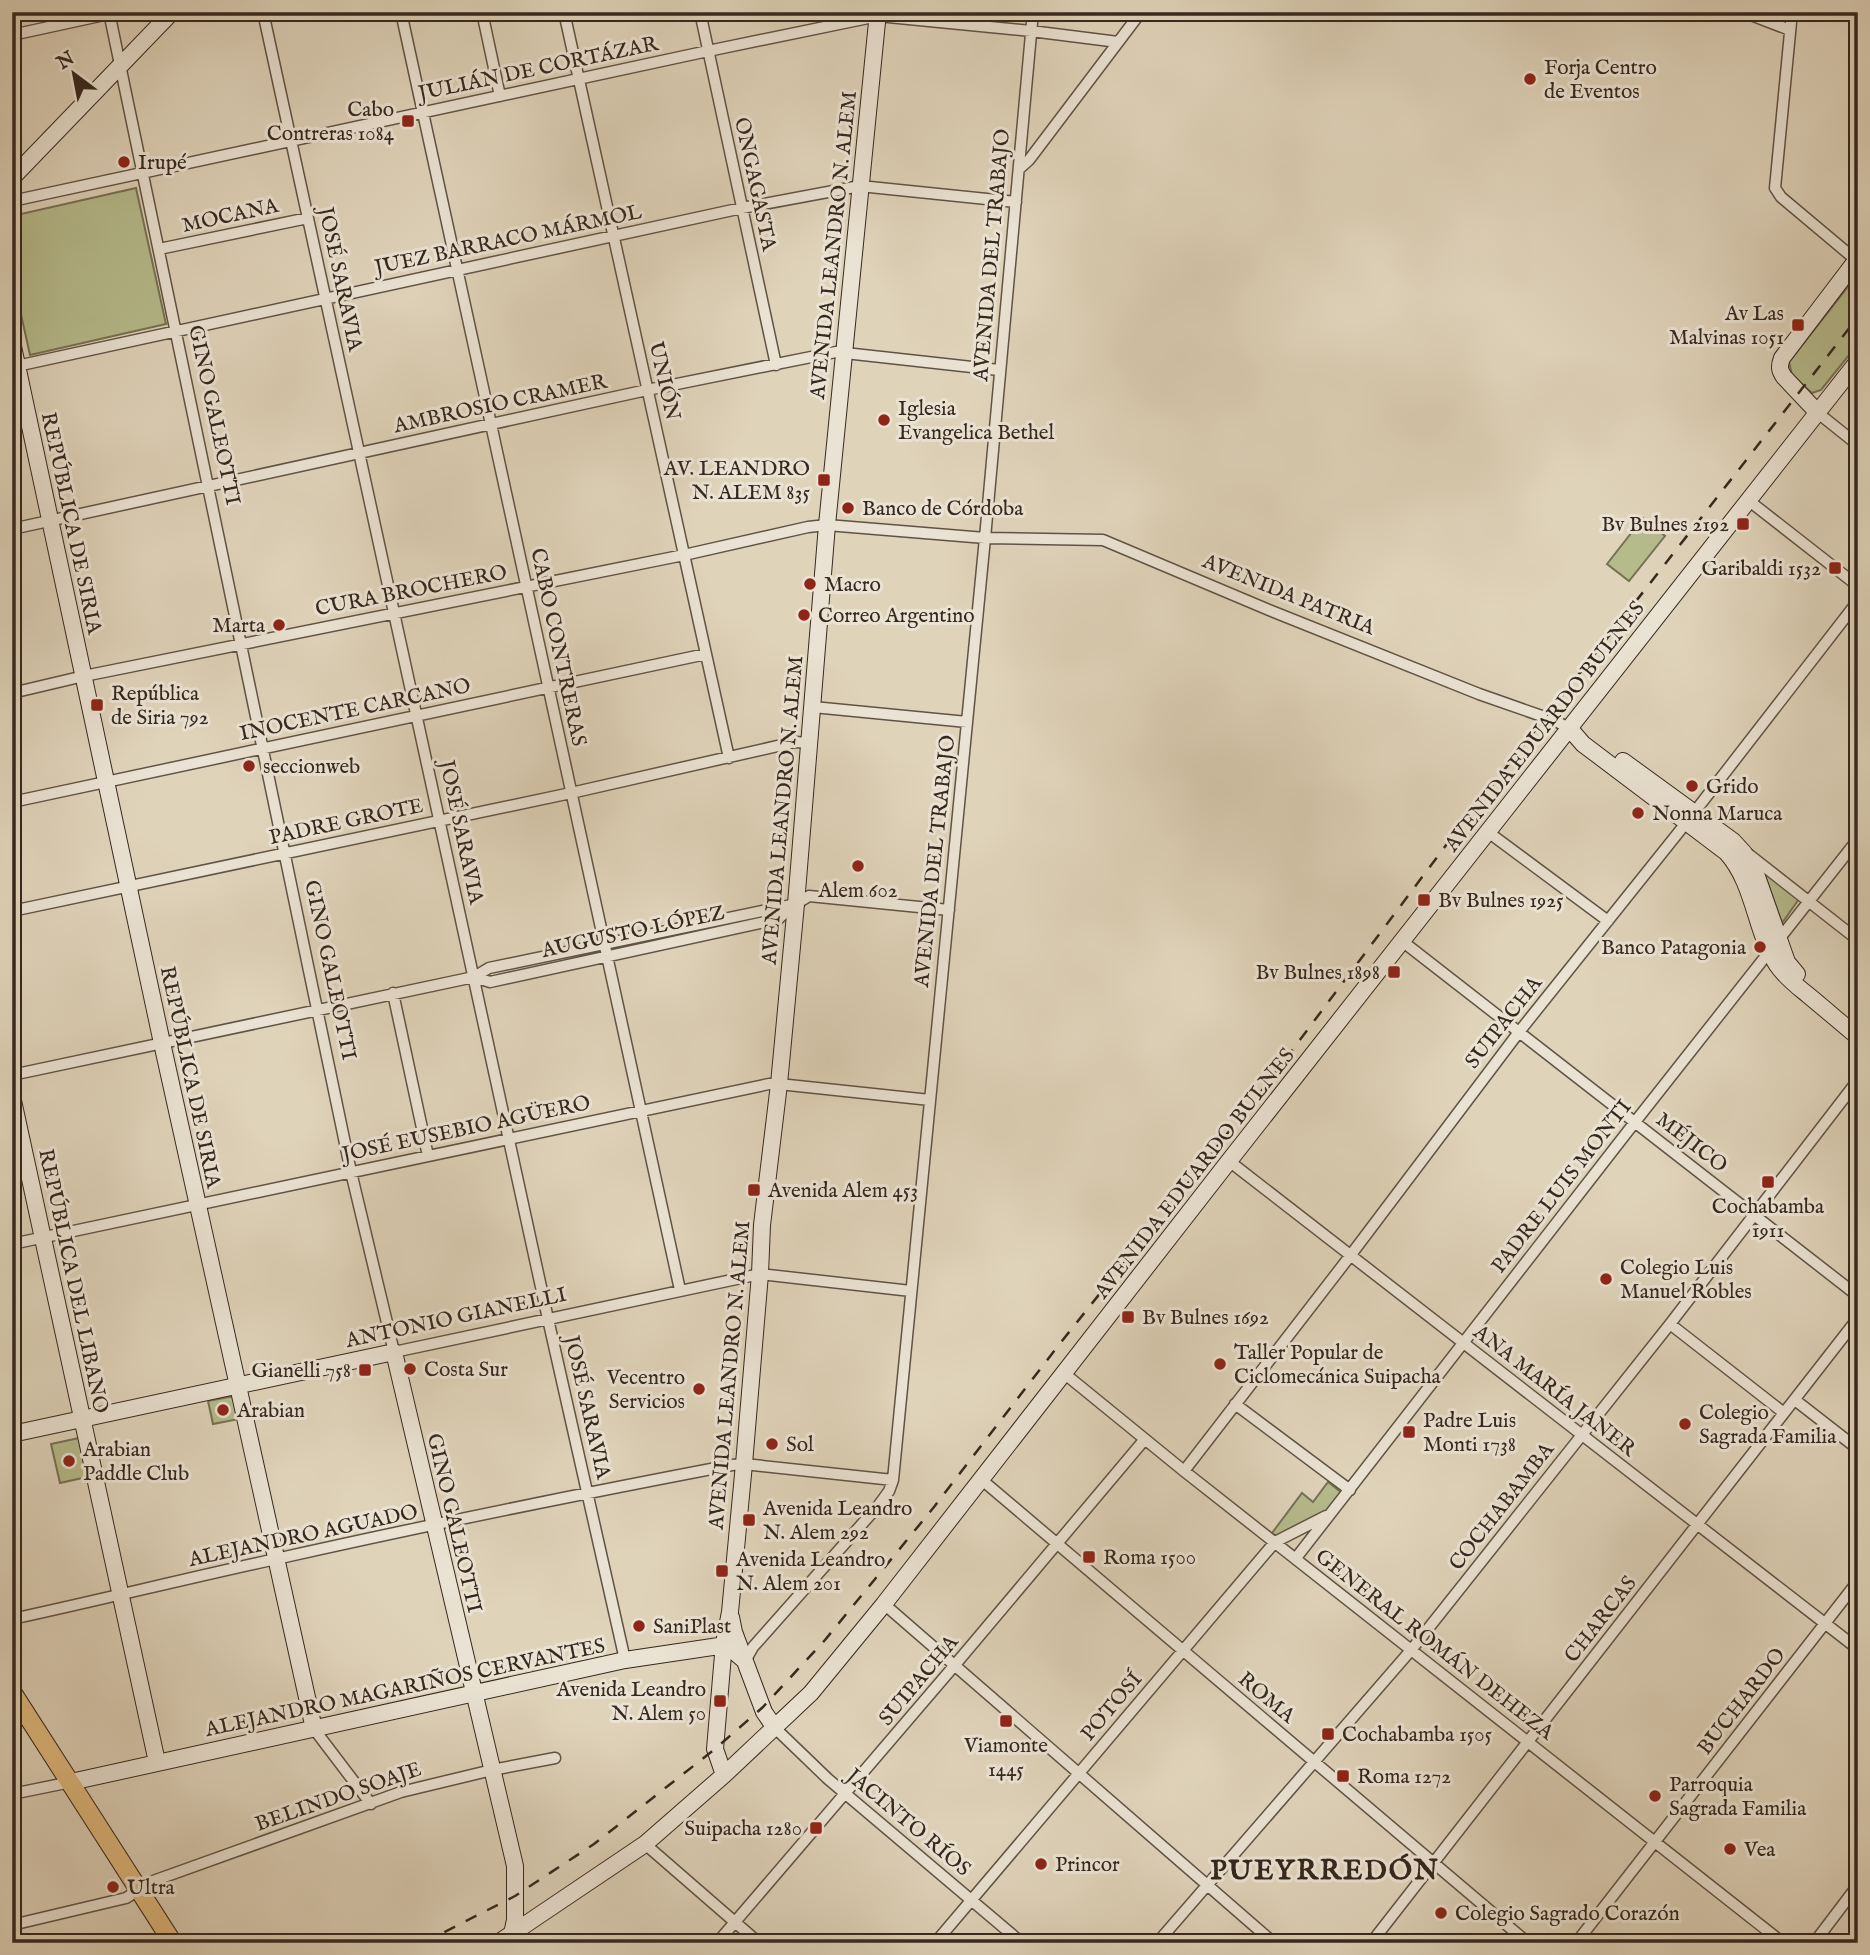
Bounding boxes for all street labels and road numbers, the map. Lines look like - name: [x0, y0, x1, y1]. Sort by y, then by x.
- street label: JULIÁN DE CORTÁZAR: [414, 30, 662, 109]
- street label: AVENIDA LEANDRO N. ALEM: [805, 89, 864, 402]
- street label: ONGAGASTA: [727, 115, 782, 254]
- street label: AVENIDA DEL TRABAJO: [968, 128, 1017, 383]
- street label: MOCANA: [180, 193, 282, 240]
- street label: JUEZ BARRACO MÁRMOL: [370, 198, 644, 282]
- street label: JOSÉ SARAVIA: [311, 203, 369, 355]
- street label: GINO GALEOTTI: [181, 323, 246, 508]
- street label: UNIÓN: [641, 339, 687, 423]
- street label: AMBROSIO CRAMER: [390, 368, 611, 440]
- street label: REPÚBLICA DE SIRIA: [34, 410, 107, 638]
- street label: CABO CONTRERAS: [523, 546, 592, 749]
- street label: AVENIDA PATRIA: [1197, 548, 1379, 643]
- street label: CURA BROCHERO: [313, 560, 509, 623]
- street label: AVENIDA EDUARDO BULNES: [1438, 596, 1651, 858]
- street label: AVENIDA LEANDRO N. ALEM: [756, 654, 810, 967]
- street label: INOCENTE CARCANO: [237, 673, 473, 748]
- street label: AVENIDA DEL TRABAJO: [909, 734, 962, 990]
- street label: JOSÉ SARAVIA: [432, 756, 490, 908]
- street label: PADRE GROTE: [267, 793, 426, 852]
- street label: GINO GALEOTTI: [297, 878, 362, 1063]
- street label: AUGUSTO LÓPEZ: [538, 899, 728, 965]
- street label: REPÚBLICA DE SIRIA: [153, 964, 226, 1192]
- street label: SUIPACHA: [1460, 971, 1549, 1075]
- street label: AVENIDA EDUARDO BULNES: [1088, 1043, 1301, 1305]
- street label: JOSÉ EUSEBIO AGÜERO: [338, 1089, 593, 1169]
- street label: PADRE LUIS MONTI: [1486, 1095, 1638, 1279]
- street label: MÉJICO: [1650, 1106, 1733, 1180]
- street label: REPÚBLICA DEL LIBANO: [31, 1147, 114, 1416]
- street label: AVENIDA LEANDRO N. ALEM: [703, 1219, 757, 1532]
- street label: ANTONIO GIANELLI: [342, 1282, 569, 1355]
- street label: ANA MARÍA JANER: [1467, 1318, 1642, 1464]
- street label: JOSÉ SARAVIA: [556, 1331, 617, 1483]
- street label: GINO GALEOTTI: [420, 1431, 487, 1616]
- street label: COCHABAMBA: [1444, 1437, 1561, 1577]
- street label: ALEJANDRO AGUADO: [185, 1499, 420, 1574]
- street label: GENERAL ROMÁN DEHEZA: [1309, 1543, 1560, 1747]
- street label: CHARCAS: [1559, 1571, 1643, 1669]
- street label: SUIPACHA: [873, 1629, 965, 1732]
- street label: ALEJANDRO MAGARIÑOS CERVANTES: [202, 1632, 608, 1744]
- street label: BUCHARDO: [1692, 1643, 1792, 1761]
- street label: POTOSÍ: [1075, 1665, 1149, 1747]
- street label: ROMA: [1232, 1666, 1301, 1730]
- street label: BELINDO SOAJE: [252, 1756, 425, 1839]
- street label: JACINTO RÍOS: [839, 1761, 976, 1883]

